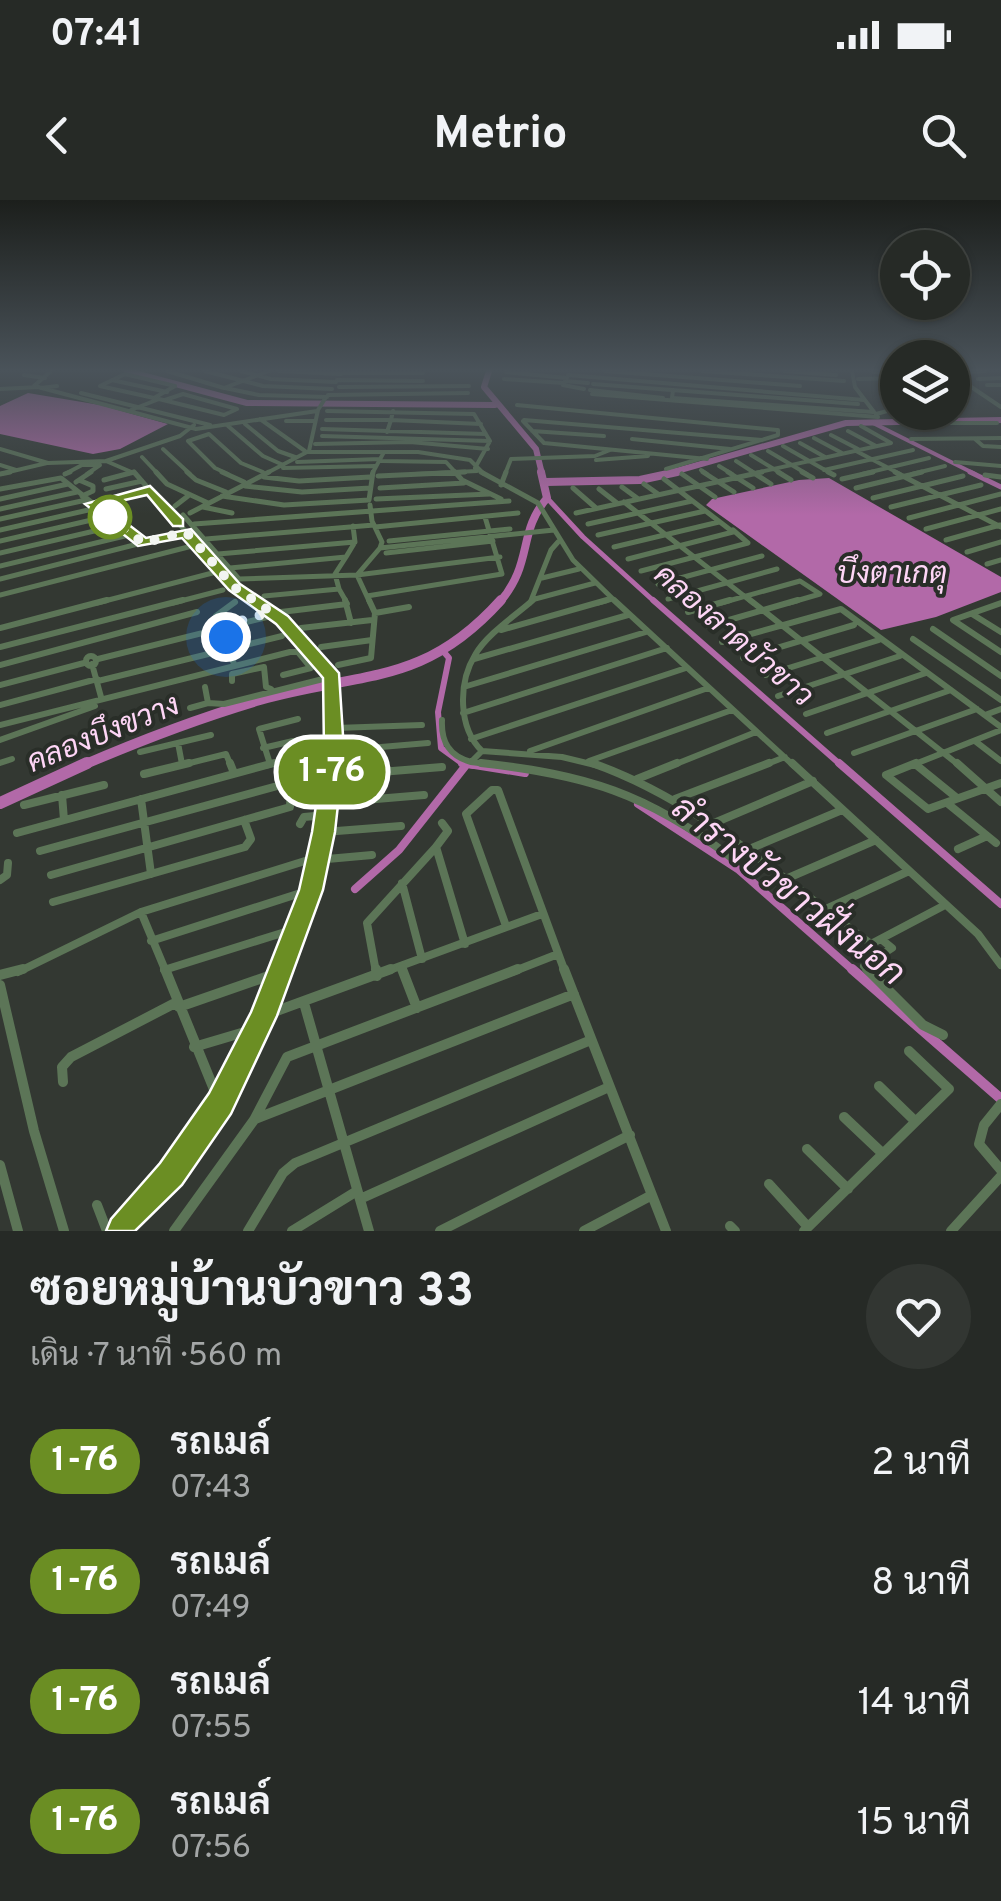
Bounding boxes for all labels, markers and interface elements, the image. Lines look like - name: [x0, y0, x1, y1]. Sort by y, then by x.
- text: 07:41: [50, 11, 144, 60]
- text: Metrio: [434, 107, 567, 164]
- icon: back: [30, 108, 85, 163]
- icon: search: [916, 108, 971, 163]
- map controls: [880, 230, 970, 430]
- button: locate: [880, 230, 970, 320]
- button: layers: [880, 340, 970, 430]
- unlabelled marker: [89, 496, 131, 538]
- water label: บึงตาเกตุ: [837, 553, 947, 594]
- water label: คลองลาดบัวขาว: [645, 555, 822, 716]
- your location: [201, 612, 251, 662]
- water label: คลองบึงขวาง: [21, 684, 186, 783]
- line badge: 1-76: [262, 740, 402, 804]
- text: 1-76: [299, 750, 365, 794]
- water label: ลำรางบัวขาวฝั่งนอก: [662, 779, 919, 997]
- text: ซอยหมู่บ้านบัวขาว 33: [30, 1263, 474, 1323]
- button: heart: [866, 1264, 971, 1369]
- text: เดิน · 7 นาที · 560 m: [30, 1337, 282, 1377]
- text: รถเมล์: [170, 1420, 271, 1469]
- text: 1-76: [52, 1439, 118, 1483]
- text: 2 นาที: [871, 1440, 971, 1489]
- text: 07:43: [170, 1469, 251, 1509]
- text: รถเมล์: [170, 1540, 271, 1589]
- text: 1-76: [52, 1559, 118, 1603]
- text: 8 นาที: [871, 1560, 971, 1609]
- text: 07:49: [170, 1589, 251, 1629]
- text: รถเมล์: [170, 1660, 271, 1709]
- text: 1-76: [52, 1679, 118, 1723]
- text: 14 นาที: [857, 1680, 971, 1729]
- text: 07:55: [170, 1709, 252, 1749]
- text: รถเมล์: [170, 1780, 271, 1829]
- text: 1-76: [52, 1799, 118, 1843]
- text: 15 นาที: [857, 1800, 971, 1849]
- text: 07:56: [170, 1829, 251, 1869]

